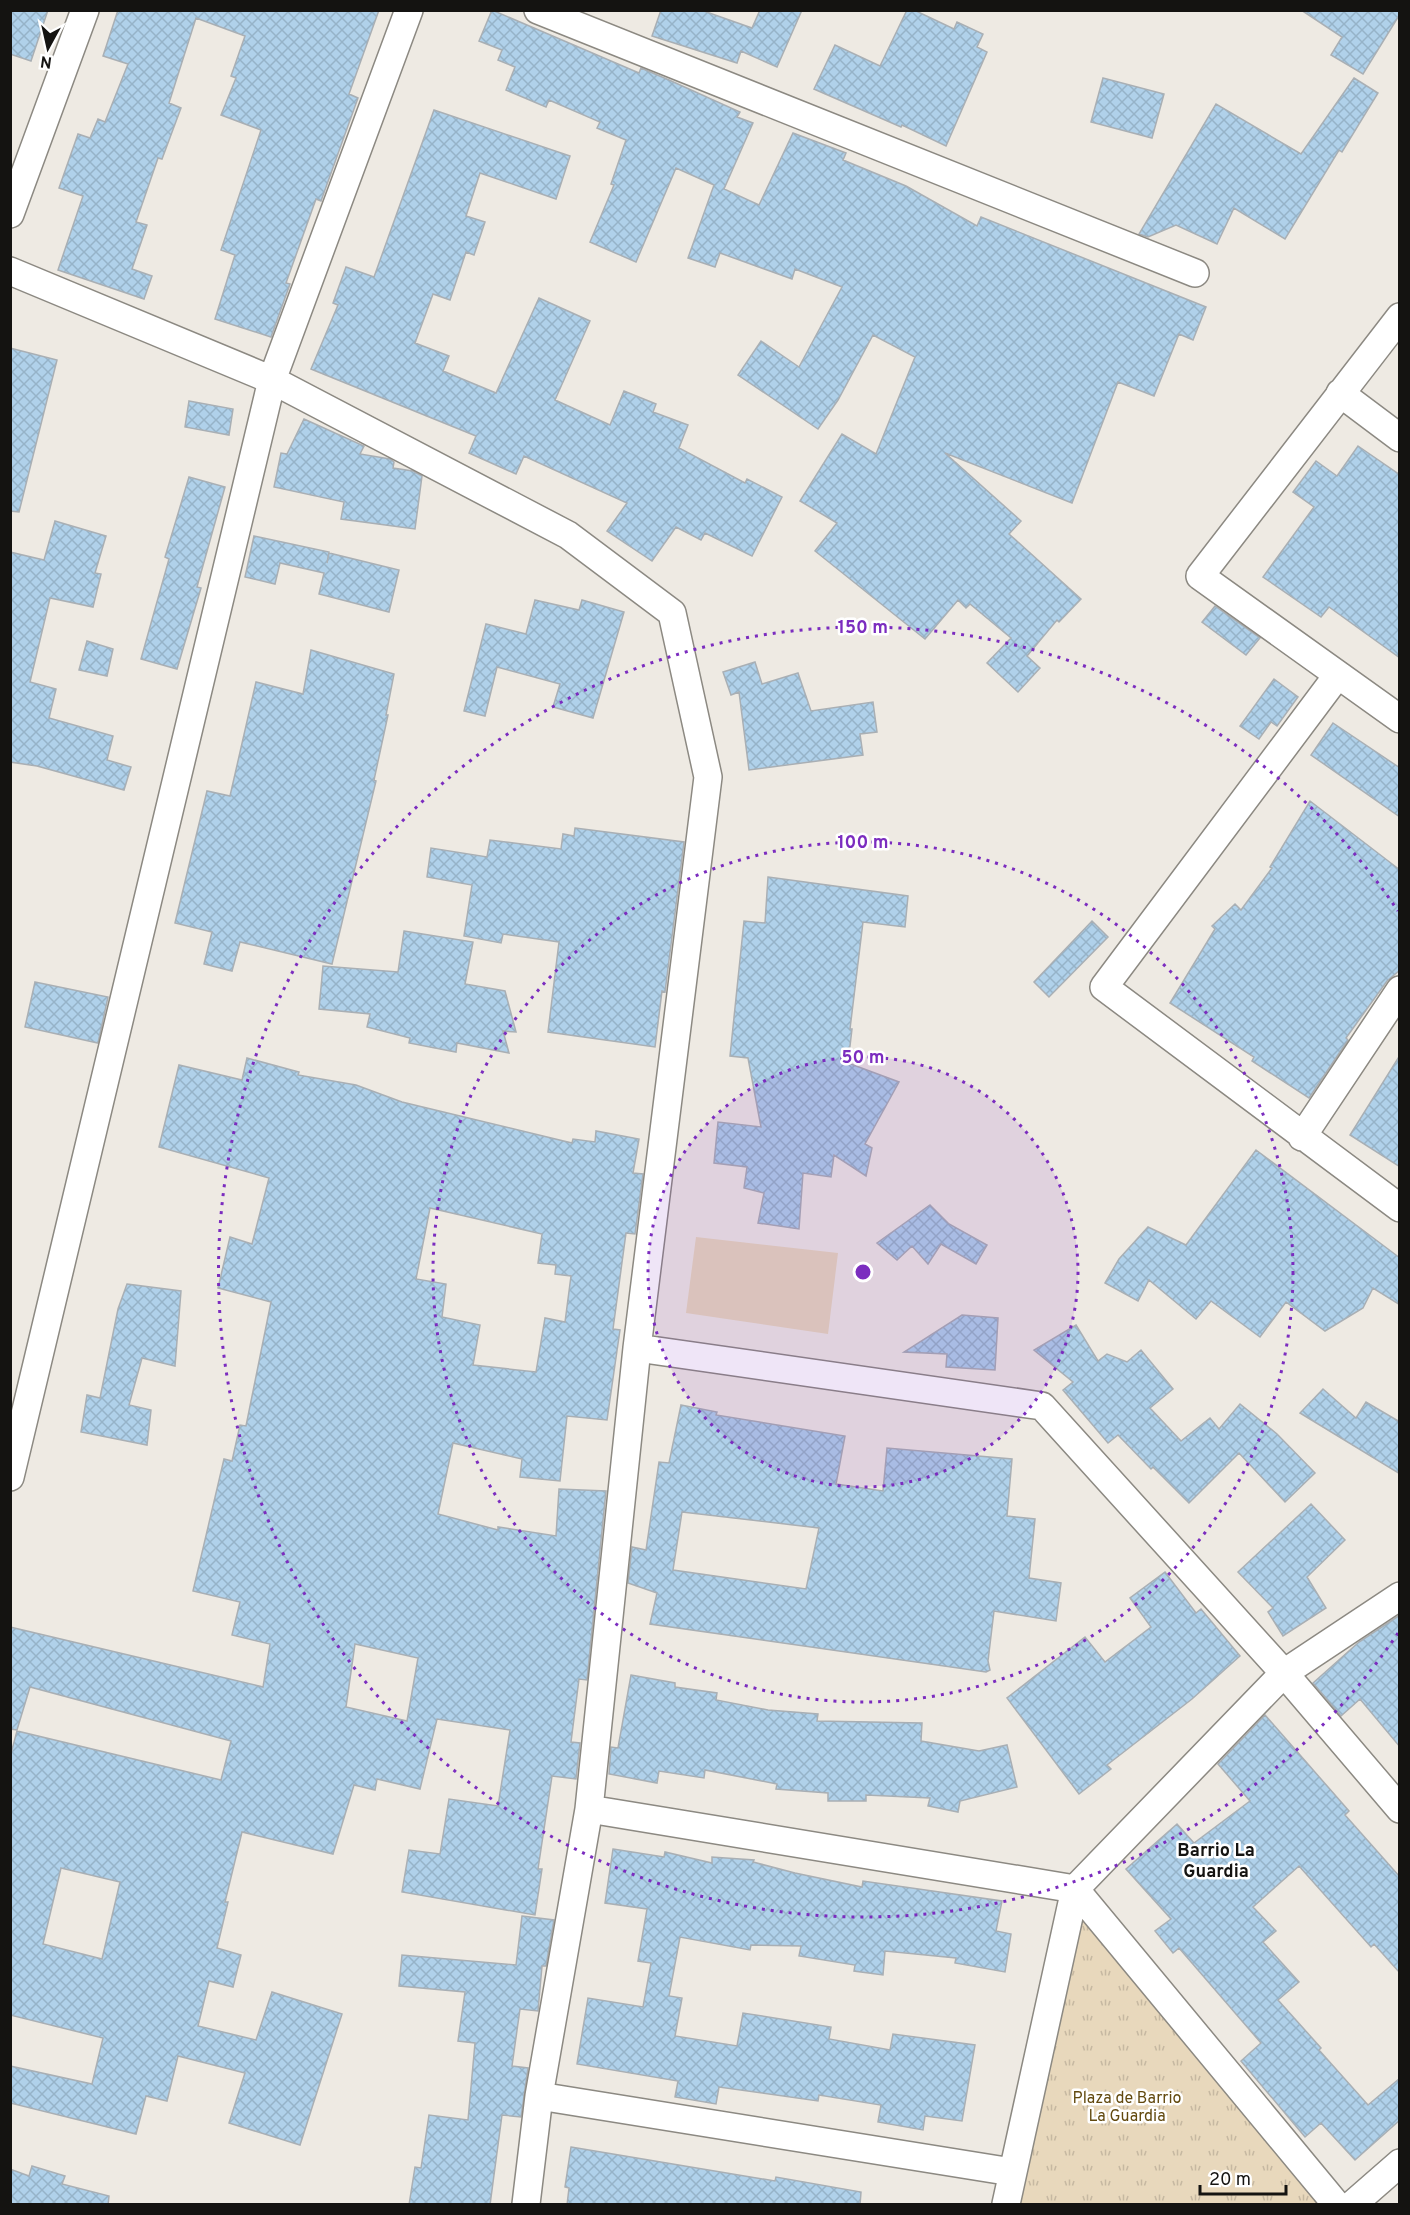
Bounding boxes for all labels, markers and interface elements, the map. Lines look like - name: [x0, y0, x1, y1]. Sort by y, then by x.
- north arrow: [18, 18, 78, 78]
- text: N: [39, 50, 53, 72]
- text: 150 m: [838, 617, 888, 640]
- text: 100 m: [837, 832, 889, 855]
- text: 50 m: [841, 1047, 885, 1070]
- centre of rings: [853, 1262, 873, 1282]
- district label: Barrio La Guardia: [1177, 1840, 1255, 1884]
- park label: Plaza de Barrio La Guardia: [1073, 2089, 1181, 2127]
- scale bar: [1200, 2158, 1286, 2196]
- text: 20 m: [1209, 2169, 1251, 2192]

